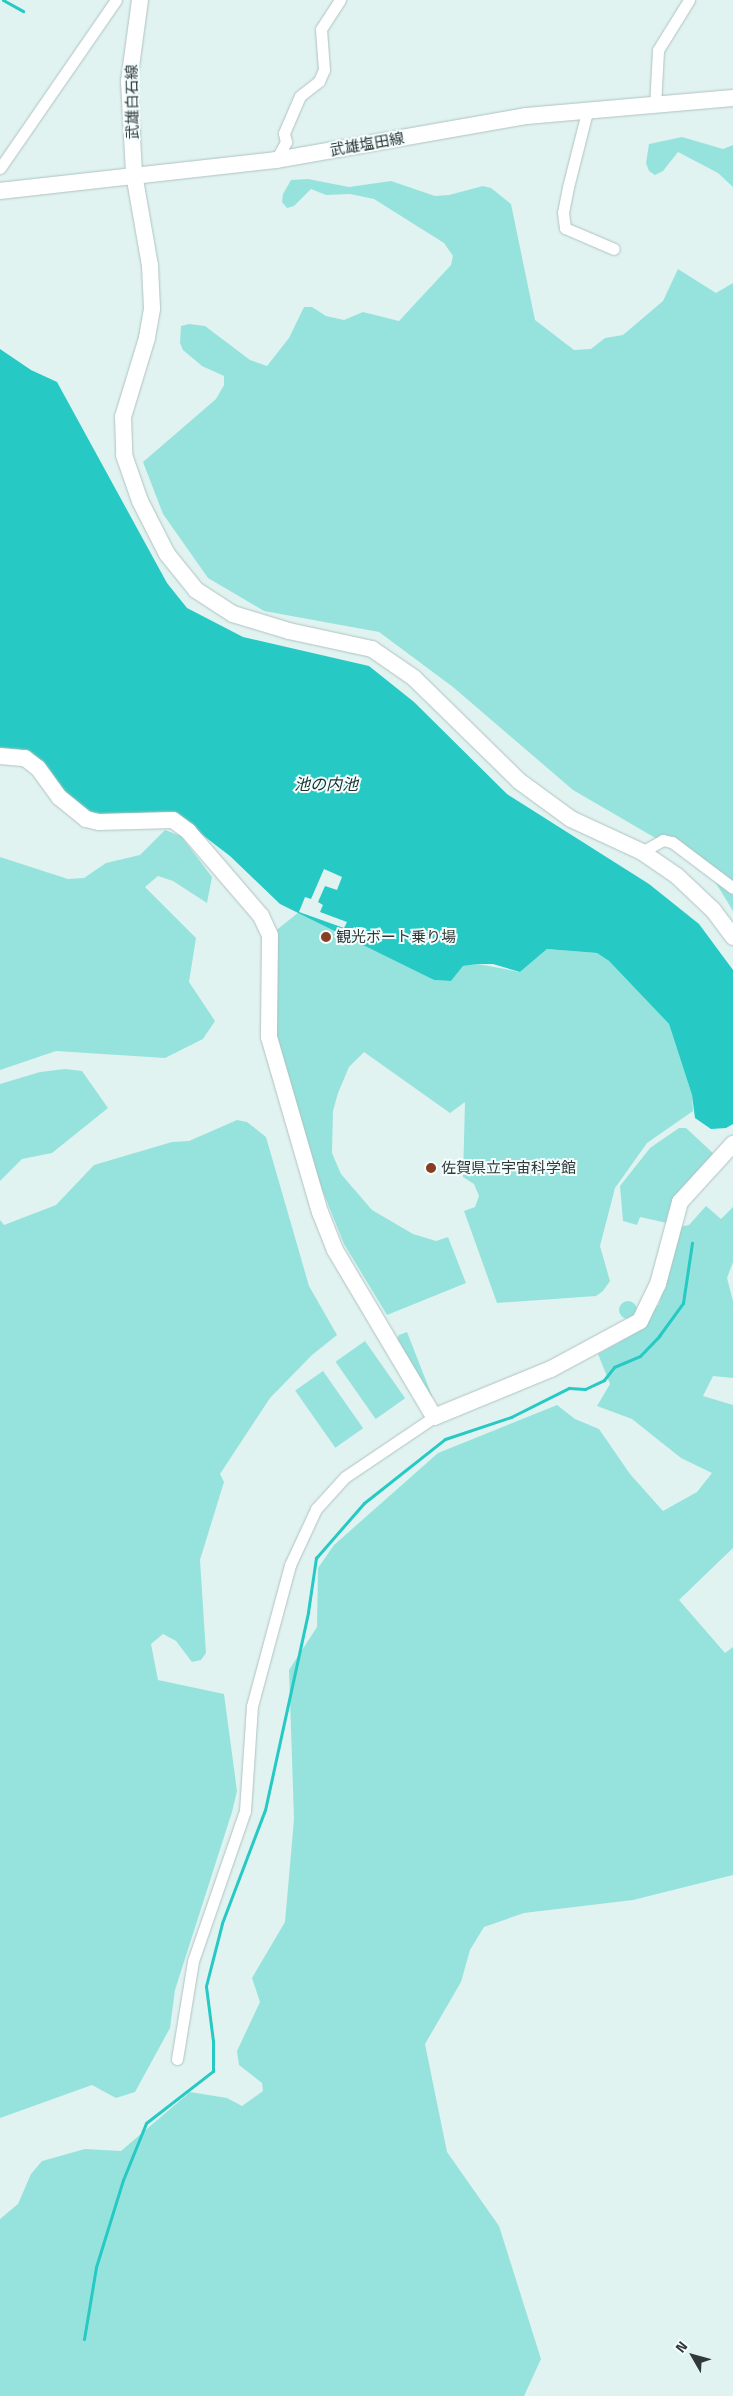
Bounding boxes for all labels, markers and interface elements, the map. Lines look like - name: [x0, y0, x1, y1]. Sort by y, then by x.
- street label: 武雄白石線: [122, 64, 142, 140]
- street label: 武雄塩田線: [329, 129, 405, 159]
- water label: 池の内池: [294, 774, 358, 794]
- place label: 観光ボート乗り場: [336, 928, 456, 946]
- marker: 観光ボート乗り場: [320, 931, 332, 943]
- place label: 佐賀県立宇宙科学館: [441, 1159, 576, 1177]
- marker: 佐賀県立宇宙科学館: [425, 1162, 437, 1174]
- north arrow: [668, 2331, 718, 2381]
- text: N: [670, 2336, 692, 2357]

